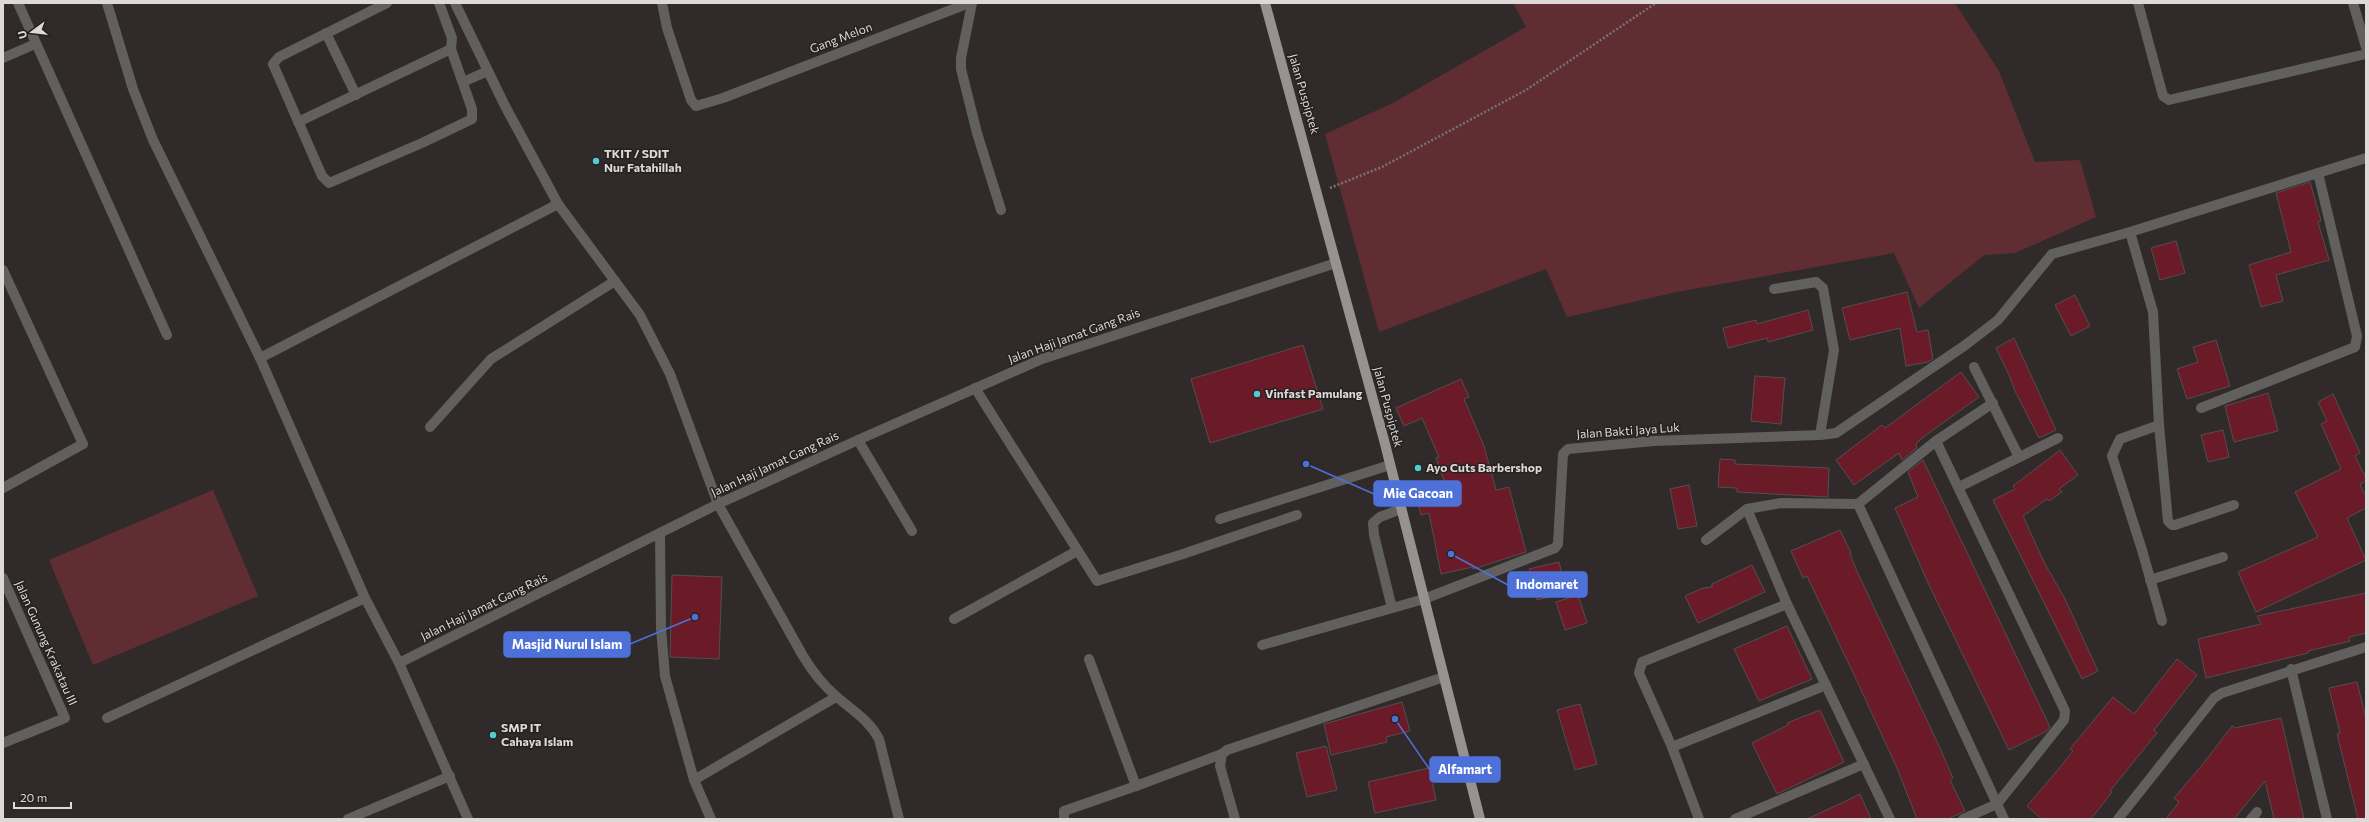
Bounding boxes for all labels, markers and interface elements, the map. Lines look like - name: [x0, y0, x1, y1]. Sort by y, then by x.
- north arrow: [12, 12, 52, 52]
- street label: Gang Melon: [807, 19, 874, 55]
- text: U: [15, 29, 29, 40]
- street label: Jalan Puspiptek: [1286, 52, 1323, 136]
- place label: TKIT / SDIT Nur Fatahillah: [604, 146, 682, 174]
- marker: TKIT / SDIT Nur Fatahillah: [591, 156, 601, 166]
- street label: Jalan Haji Jamat Gang Rais: [1006, 305, 1142, 366]
- street label: Jalan Puspiptek: [1371, 365, 1407, 449]
- place label: Vinfast Pamulang: [1265, 386, 1363, 400]
- marker: Vinfast Pamulang: [1252, 389, 1262, 399]
- street label: Jalan Bakti Jaya Luk: [1576, 419, 1681, 442]
- street label: Jalan Haji Jamat Gang Rais: [708, 427, 841, 500]
- place label: Ayo Cuts Barbershop: [1426, 460, 1542, 474]
- marker: Ayo Cuts Barbershop: [1413, 463, 1423, 473]
- callout: Mie Gacoan: [1374, 481, 1461, 506]
- text: Mie Gacoan: [1383, 485, 1453, 501]
- street label: Jalan Haji Jamat Gang Rais: [418, 569, 550, 644]
- callout: Indomaret: [1508, 572, 1587, 597]
- text: Indomaret: [1516, 576, 1579, 592]
- street label: Jalan Gunung Krakatau III: [12, 578, 81, 708]
- callout: Masjid Nurul Islam: [504, 632, 630, 657]
- text: Masjid Nurul Islam: [512, 636, 622, 652]
- place label: SMP IT Cahaya Islam: [501, 720, 573, 748]
- marker: SMP IT Cahaya Islam: [488, 730, 498, 740]
- callout: Alfamart: [1430, 757, 1500, 782]
- text: Alfamart: [1438, 761, 1492, 777]
- scale bar: [14, 784, 71, 810]
- text: 20 m: [20, 790, 47, 804]

